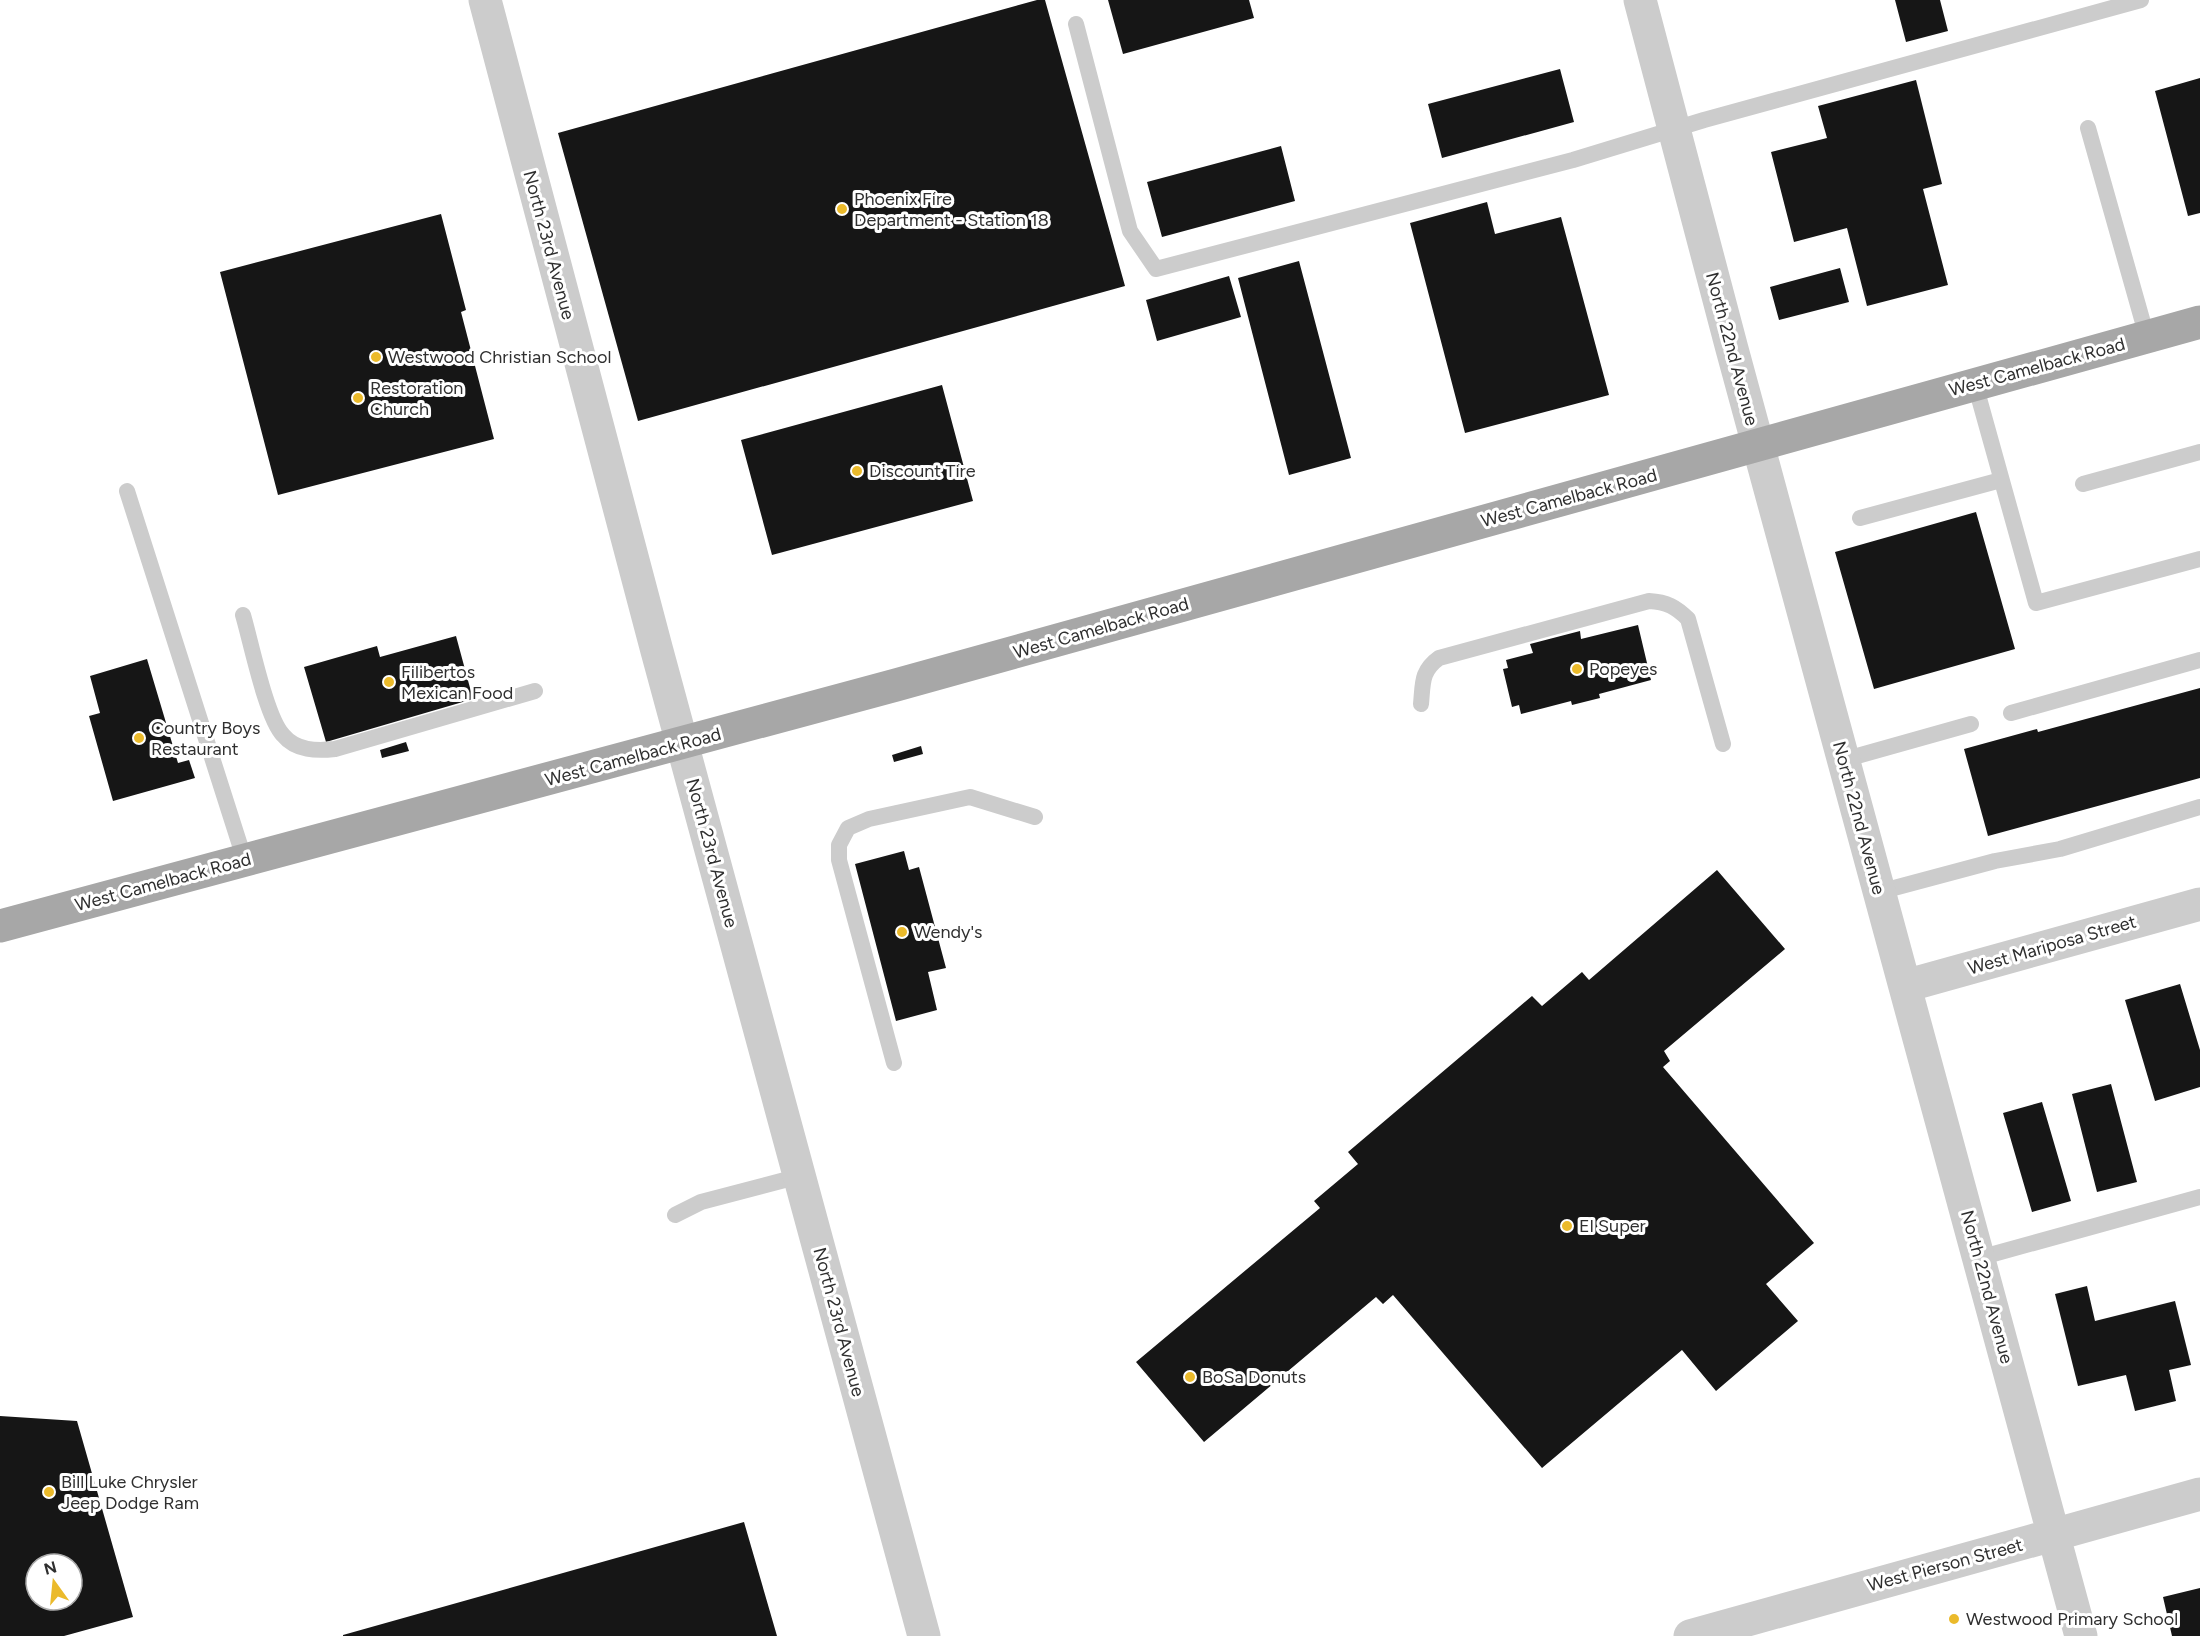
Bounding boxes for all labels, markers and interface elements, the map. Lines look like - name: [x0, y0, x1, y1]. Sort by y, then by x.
- street label: North 23rd Avenue: [519, 168, 580, 322]
- place label: Phoenix Fire Department - Station 18: [854, 188, 1049, 231]
- marker: Phoenix Fire Department - Station 18: [835, 202, 849, 216]
- street label: North 22nd Avenue: [1701, 270, 1763, 428]
- street label: West Camelback Road: [1947, 333, 2127, 401]
- place label: Westwood Christian School: [388, 346, 611, 368]
- marker: Westwood Christian School: [369, 350, 383, 364]
- place label: Restoration Church: [370, 377, 463, 420]
- marker: Restoration Church: [351, 391, 365, 405]
- place label: Discount Tire: [869, 460, 976, 482]
- marker: Discount Tire: [850, 464, 864, 478]
- street label: West Camelback Road: [1479, 464, 1659, 532]
- street label: West Camelback Road: [1011, 592, 1191, 664]
- place label: Popeyes: [1589, 658, 1657, 680]
- place label: Filibertos Mexican Food: [401, 661, 513, 704]
- marker: Popeyes: [1570, 662, 1584, 676]
- marker: Filibertos Mexican Food: [382, 675, 396, 689]
- place label: Country Boys Restaurant: [151, 717, 260, 760]
- street label: West Camelback Road: [543, 723, 723, 791]
- marker: Country Boys Restaurant: [132, 731, 146, 745]
- street label: North 22nd Avenue: [1828, 739, 1890, 897]
- street label: North 23rd Avenue: [682, 776, 743, 930]
- street label: West Camelback Road: [73, 848, 253, 916]
- street label: West Mariposa Street: [1965, 910, 2139, 980]
- place label: Wendy's: [914, 921, 982, 943]
- marker: Wendy's: [895, 925, 909, 939]
- street label: North 22nd Avenue: [1956, 1208, 2018, 1366]
- place label: El Super: [1579, 1215, 1646, 1237]
- marker: El Super: [1560, 1219, 1574, 1233]
- street label: North 23rd Avenue: [809, 1245, 870, 1399]
- place label: BoSa Donuts: [1202, 1366, 1306, 1388]
- marker: BoSa Donuts: [1183, 1370, 1197, 1384]
- place label: Bill Luke Chrysler Jeep Dodge Ram: [61, 1471, 199, 1514]
- marker: Bill Luke Chrysler Jeep Dodge Ram: [42, 1485, 56, 1499]
- street label: West Pierson Street: [1865, 1534, 2025, 1596]
- north arrow: [24, 1552, 84, 1612]
- text: N: [42, 1557, 59, 1579]
- place label: Westwood Primary School: [1966, 1608, 2178, 1630]
- marker: Westwood Primary School: [1947, 1612, 1961, 1626]

